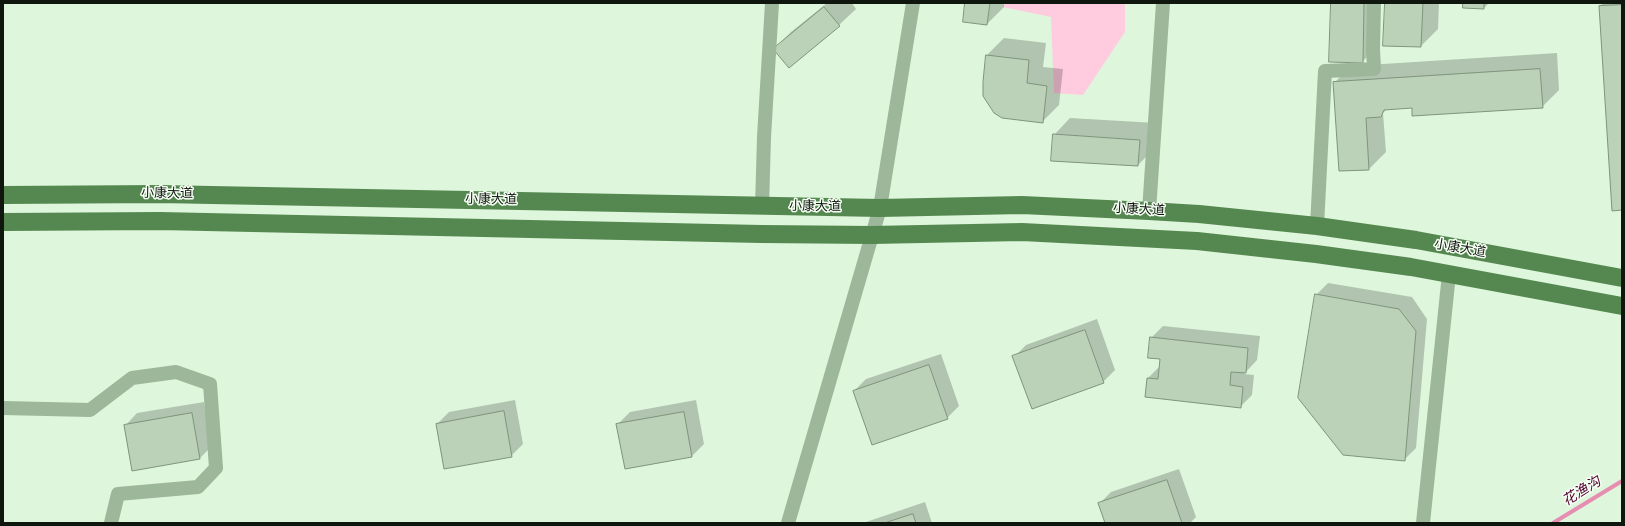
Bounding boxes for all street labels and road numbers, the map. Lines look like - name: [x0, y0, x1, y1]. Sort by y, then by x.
- street label: 小康大道: [141, 186, 193, 202]
- street label: 小康大道: [465, 192, 517, 208]
- street label: 小康大道: [789, 199, 841, 215]
- street label: 小康大道: [1113, 201, 1165, 219]
- street label: 小康大道: [1433, 237, 1487, 261]

